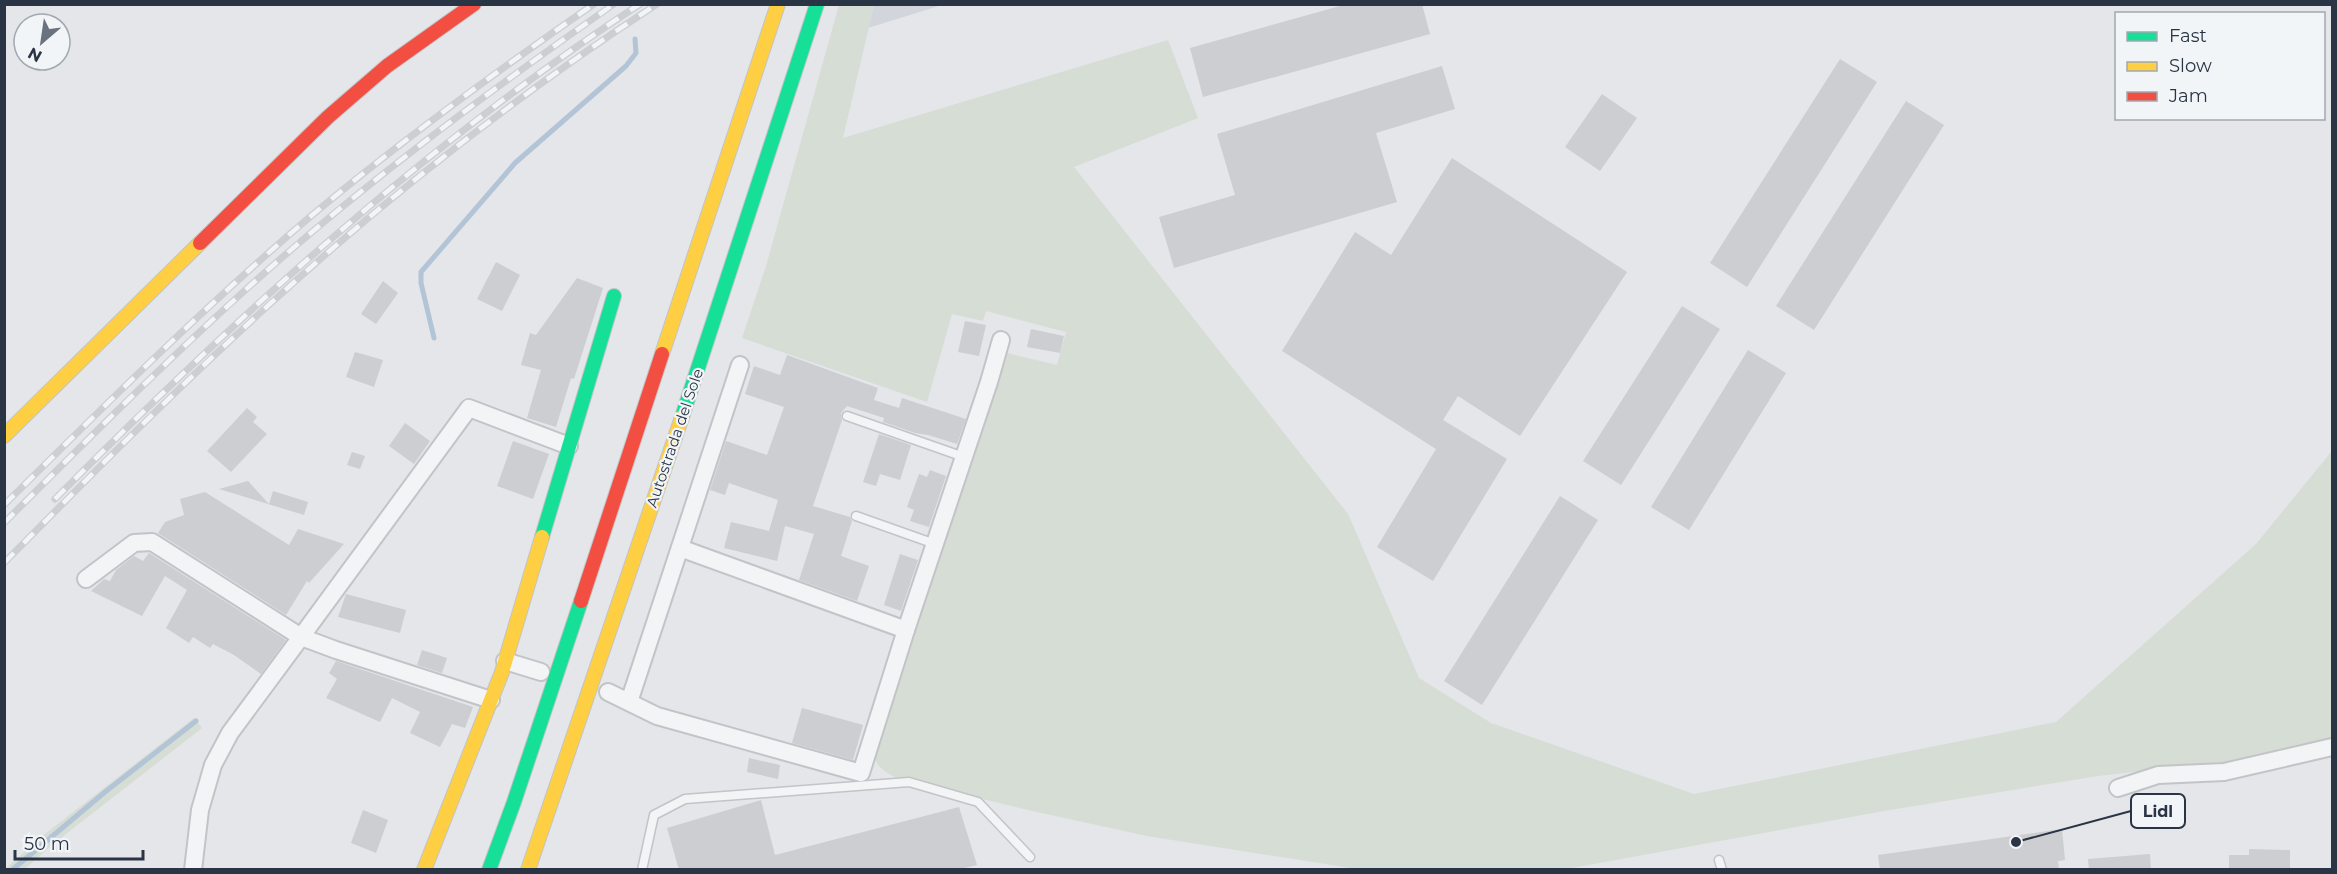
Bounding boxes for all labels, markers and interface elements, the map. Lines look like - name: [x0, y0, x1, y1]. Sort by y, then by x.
- north arrow: [12, 12, 72, 72]
- legend: [2115, 12, 2325, 120]
- text: Fast: [2169, 25, 2207, 47]
- text: N: [25, 43, 45, 66]
- text: Slow: [2169, 55, 2212, 77]
- text: Jam: [2168, 85, 2208, 107]
- street label: Autostrada del Sole: [642, 366, 707, 510]
- callout: Lidl: [2131, 794, 2185, 828]
- text: Lidl: [2143, 802, 2173, 821]
- scale bar: [15, 823, 142, 861]
- text: 50 m: [24, 833, 70, 855]

